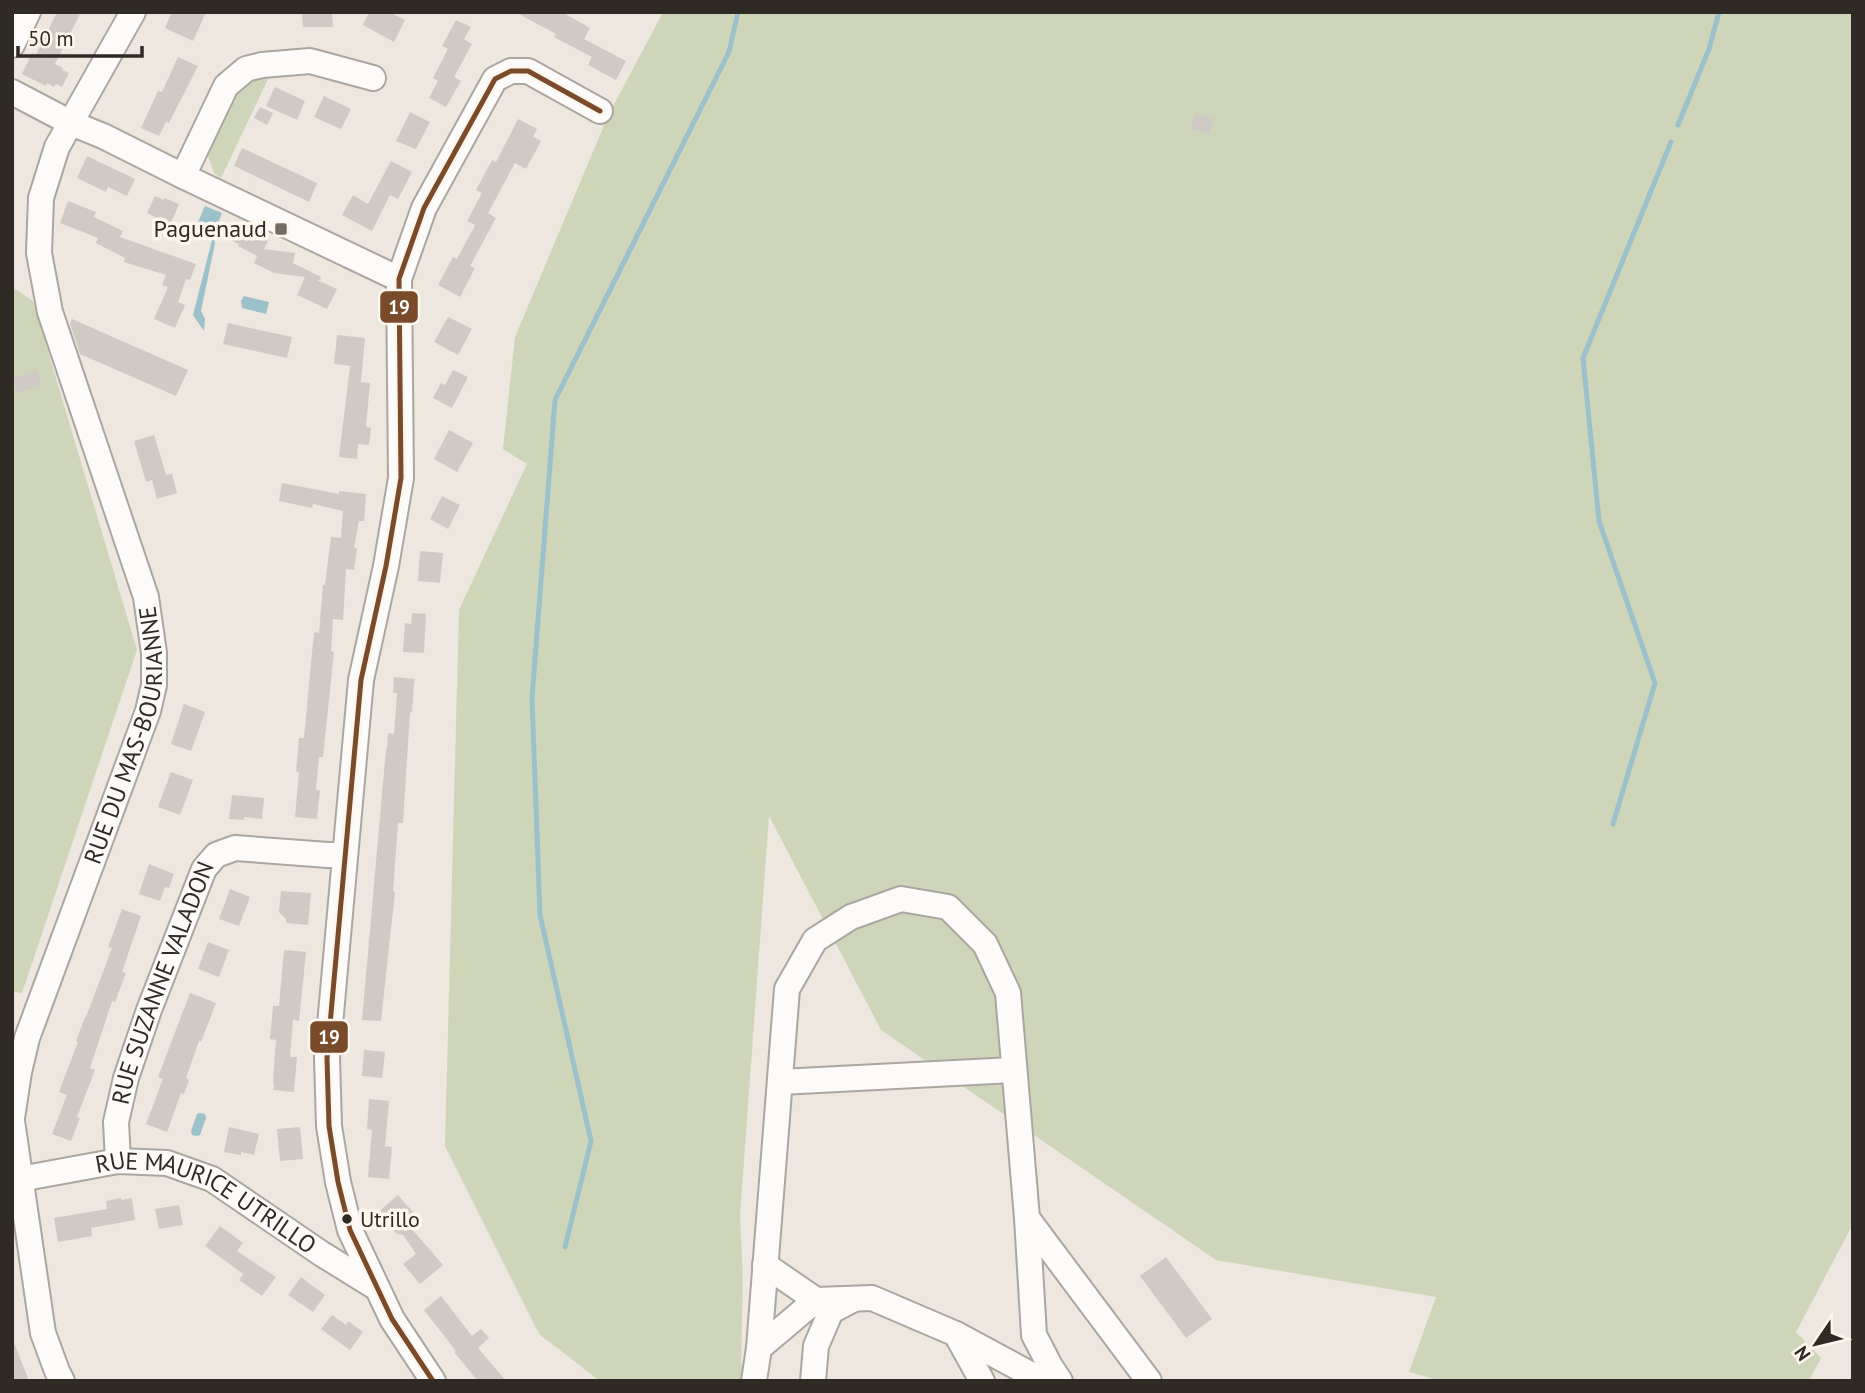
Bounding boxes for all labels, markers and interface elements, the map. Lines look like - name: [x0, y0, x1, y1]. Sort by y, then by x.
- scale bar: [18, 14, 142, 58]
- text: 50 m: [28, 25, 74, 52]
- place label: Paguenaud: [154, 213, 267, 244]
- marker: Paguenaud: [273, 221, 289, 237]
- line badge: 19: [379, 290, 419, 324]
- text: 19: [388, 295, 410, 319]
- street label: RUE DU MAS-BOURIANNE: [77, 604, 169, 868]
- street label: RUE SUZANNE VALADON: [105, 857, 221, 1107]
- line badge: 19: [309, 1020, 349, 1054]
- text: 19: [318, 1025, 340, 1049]
- street label: RUE MAURICE UTRILLO: [93, 1144, 322, 1260]
- place label: Utrillo: [360, 1205, 420, 1233]
- marker: Utrillo: [340, 1212, 354, 1226]
- north arrow: [1781, 1309, 1851, 1379]
- text: N: [1789, 1342, 1815, 1366]

